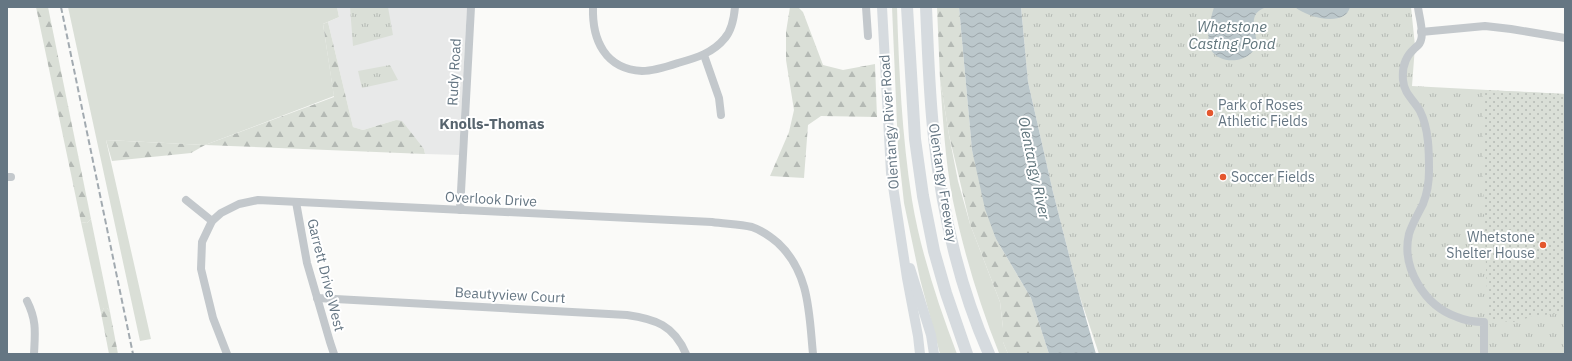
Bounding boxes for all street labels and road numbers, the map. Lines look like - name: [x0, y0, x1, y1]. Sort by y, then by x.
- street label: Rudy Road: [443, 38, 465, 106]
- street label: Olentangy River Road: [875, 54, 903, 190]
- street label: Olentangy Freeway: [925, 122, 961, 244]
- street label: Overlook Drive: [444, 188, 538, 210]
- street label: Garrett Drive West: [303, 217, 349, 333]
- street label: Beautyview Court: [454, 283, 566, 307]

